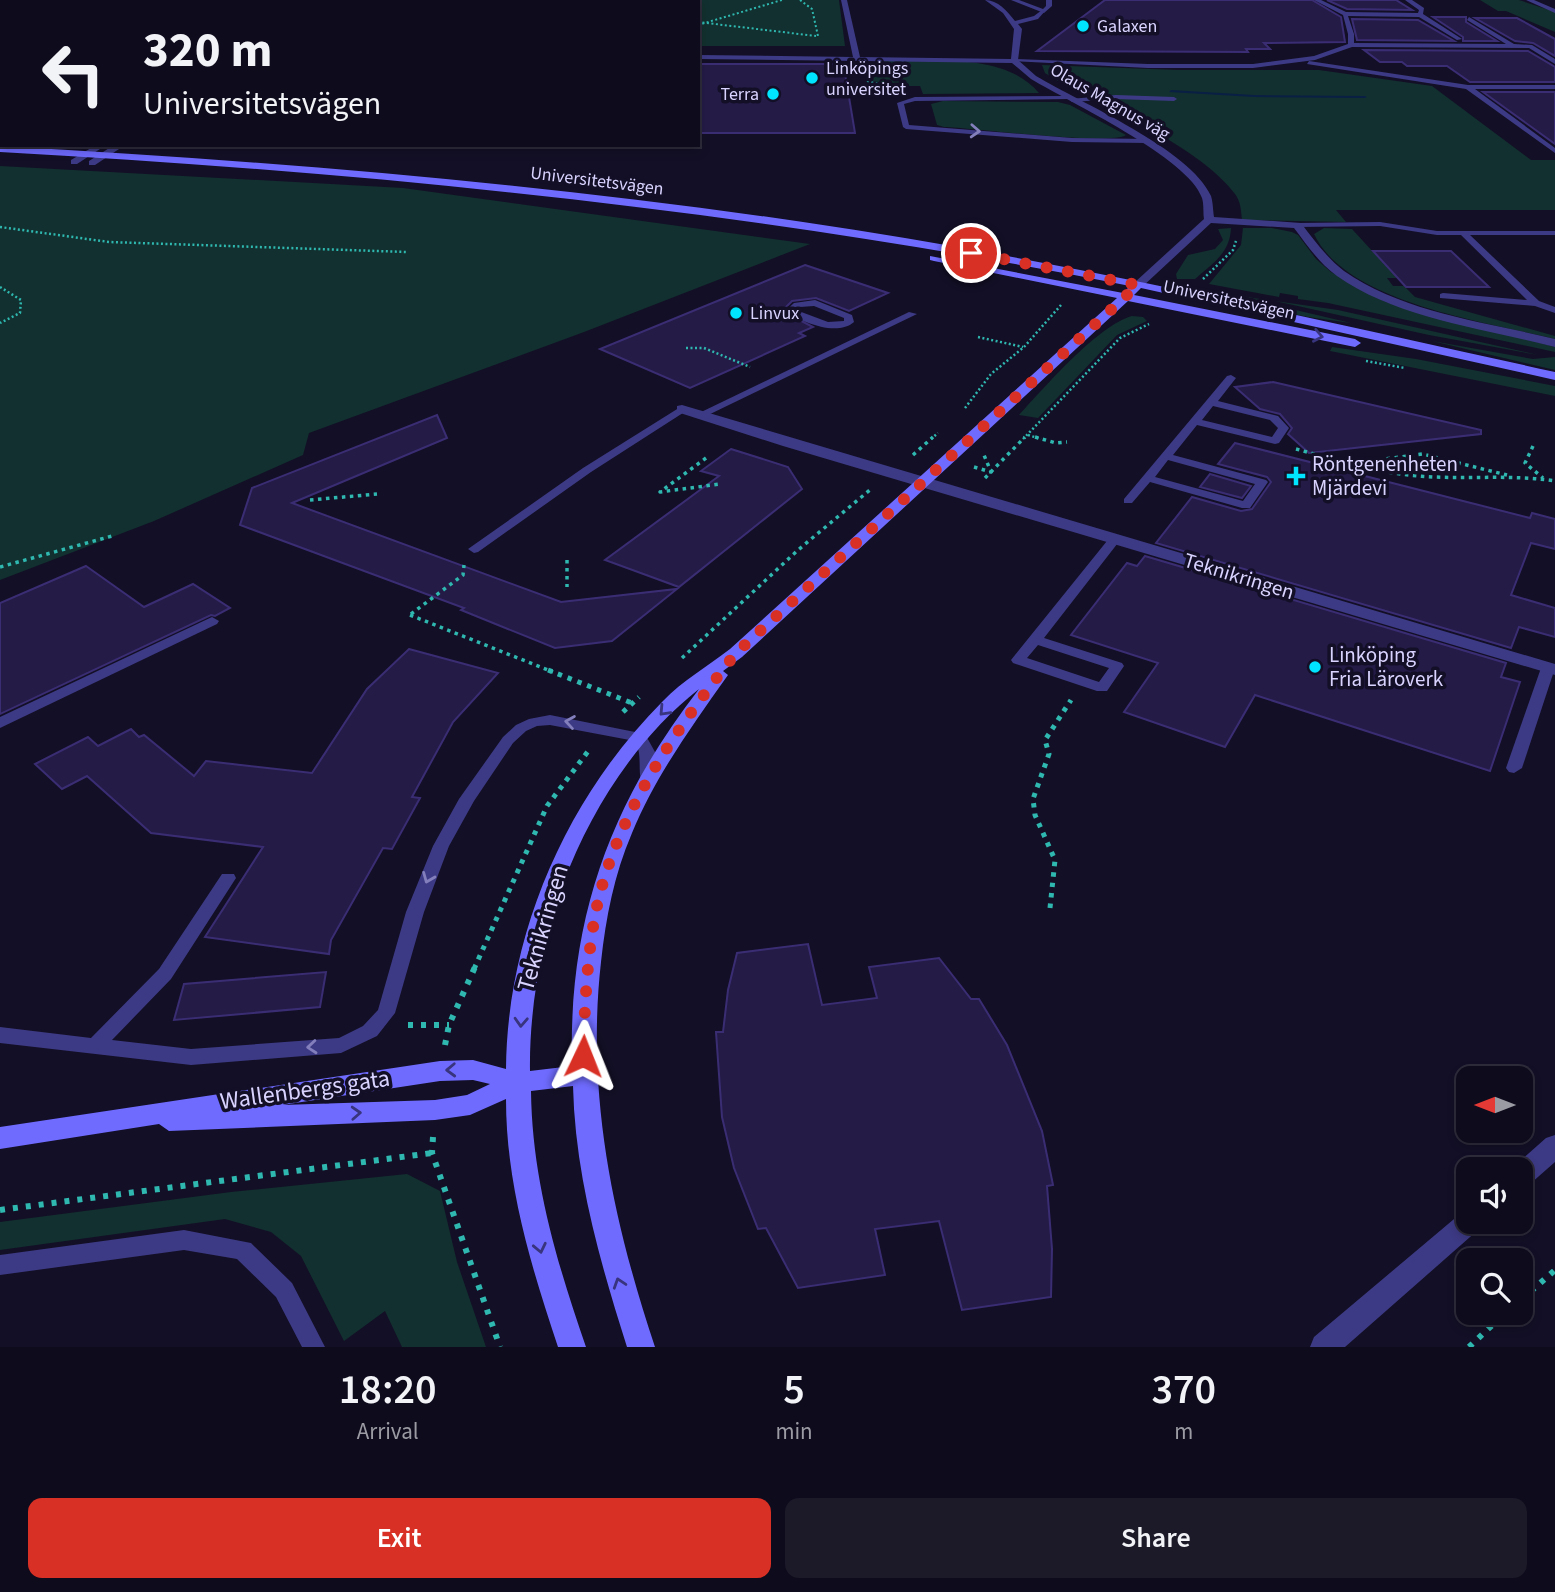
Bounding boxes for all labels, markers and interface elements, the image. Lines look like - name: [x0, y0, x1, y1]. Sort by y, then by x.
- place label: Galaxen: [1097, 14, 1157, 39]
- text: 320 m: [143, 16, 272, 86]
- marker: Galaxen: [1075, 18, 1091, 34]
- icon: left: [28, 28, 119, 119]
- place label: Linköpings universitet: [826, 56, 908, 102]
- street label: Olaus Magnus väg: [1045, 57, 1175, 147]
- marker: Linköpings universitet: [804, 70, 820, 86]
- text: Universitetsvägen: [143, 81, 381, 127]
- place label: Terra: [720, 82, 759, 107]
- marker: Terra: [765, 86, 781, 102]
- one-way arrow: [969, 123, 980, 138]
- street label: Universitetsvägen: [529, 160, 665, 202]
- pin: [941, 223, 1001, 283]
- icon: arrive: [952, 234, 990, 272]
- street label: Universitetsvägen: [1161, 274, 1297, 326]
- place label: Linvux: [750, 301, 799, 326]
- marker: Linvux: [728, 305, 744, 321]
- one-way arrow: [1312, 328, 1324, 343]
- place label: Röntgenenheten Mjärdevi: [1312, 449, 1458, 503]
- marker: Röntgenenheten Mjärdevi: [1286, 466, 1306, 486]
- street label: Teknikringen: [1180, 545, 1298, 607]
- place label: Linköping Fria Läroverk: [1329, 640, 1444, 694]
- marker: Linköping Fria Läroverk: [1307, 659, 1323, 675]
- one-way arrow: [660, 703, 673, 716]
- one-way arrow: [564, 715, 576, 730]
- street label: Teknikringen: [508, 861, 578, 995]
- one-way arrow: [423, 871, 437, 883]
- one-way arrow: [514, 1017, 529, 1028]
- position arrow: [546, 1019, 620, 1093]
- one-way arrow: [306, 1039, 317, 1054]
- street label: Wallenbergs gata: [218, 1061, 392, 1119]
- one-way arrow: [445, 1063, 456, 1078]
- north arrow: [1456, 1066, 1533, 1143]
- map controls: [1456, 1066, 1533, 1325]
- one-way arrow: [350, 1106, 361, 1121]
- button: sound: [1456, 1157, 1533, 1234]
- one-way arrow: [532, 1242, 547, 1254]
- button: search: [1456, 1248, 1533, 1325]
- one-way arrow: [612, 1277, 627, 1289]
- text: 18:20: [339, 1360, 437, 1420]
- text: 5: [783, 1360, 805, 1420]
- text: 370: [1152, 1360, 1216, 1420]
- text: Arrival: [357, 1415, 419, 1448]
- text: min: [775, 1415, 813, 1448]
- text: m: [1174, 1415, 1193, 1448]
- button: Exit: [28, 1498, 771, 1578]
- button: Share: [785, 1498, 1527, 1578]

